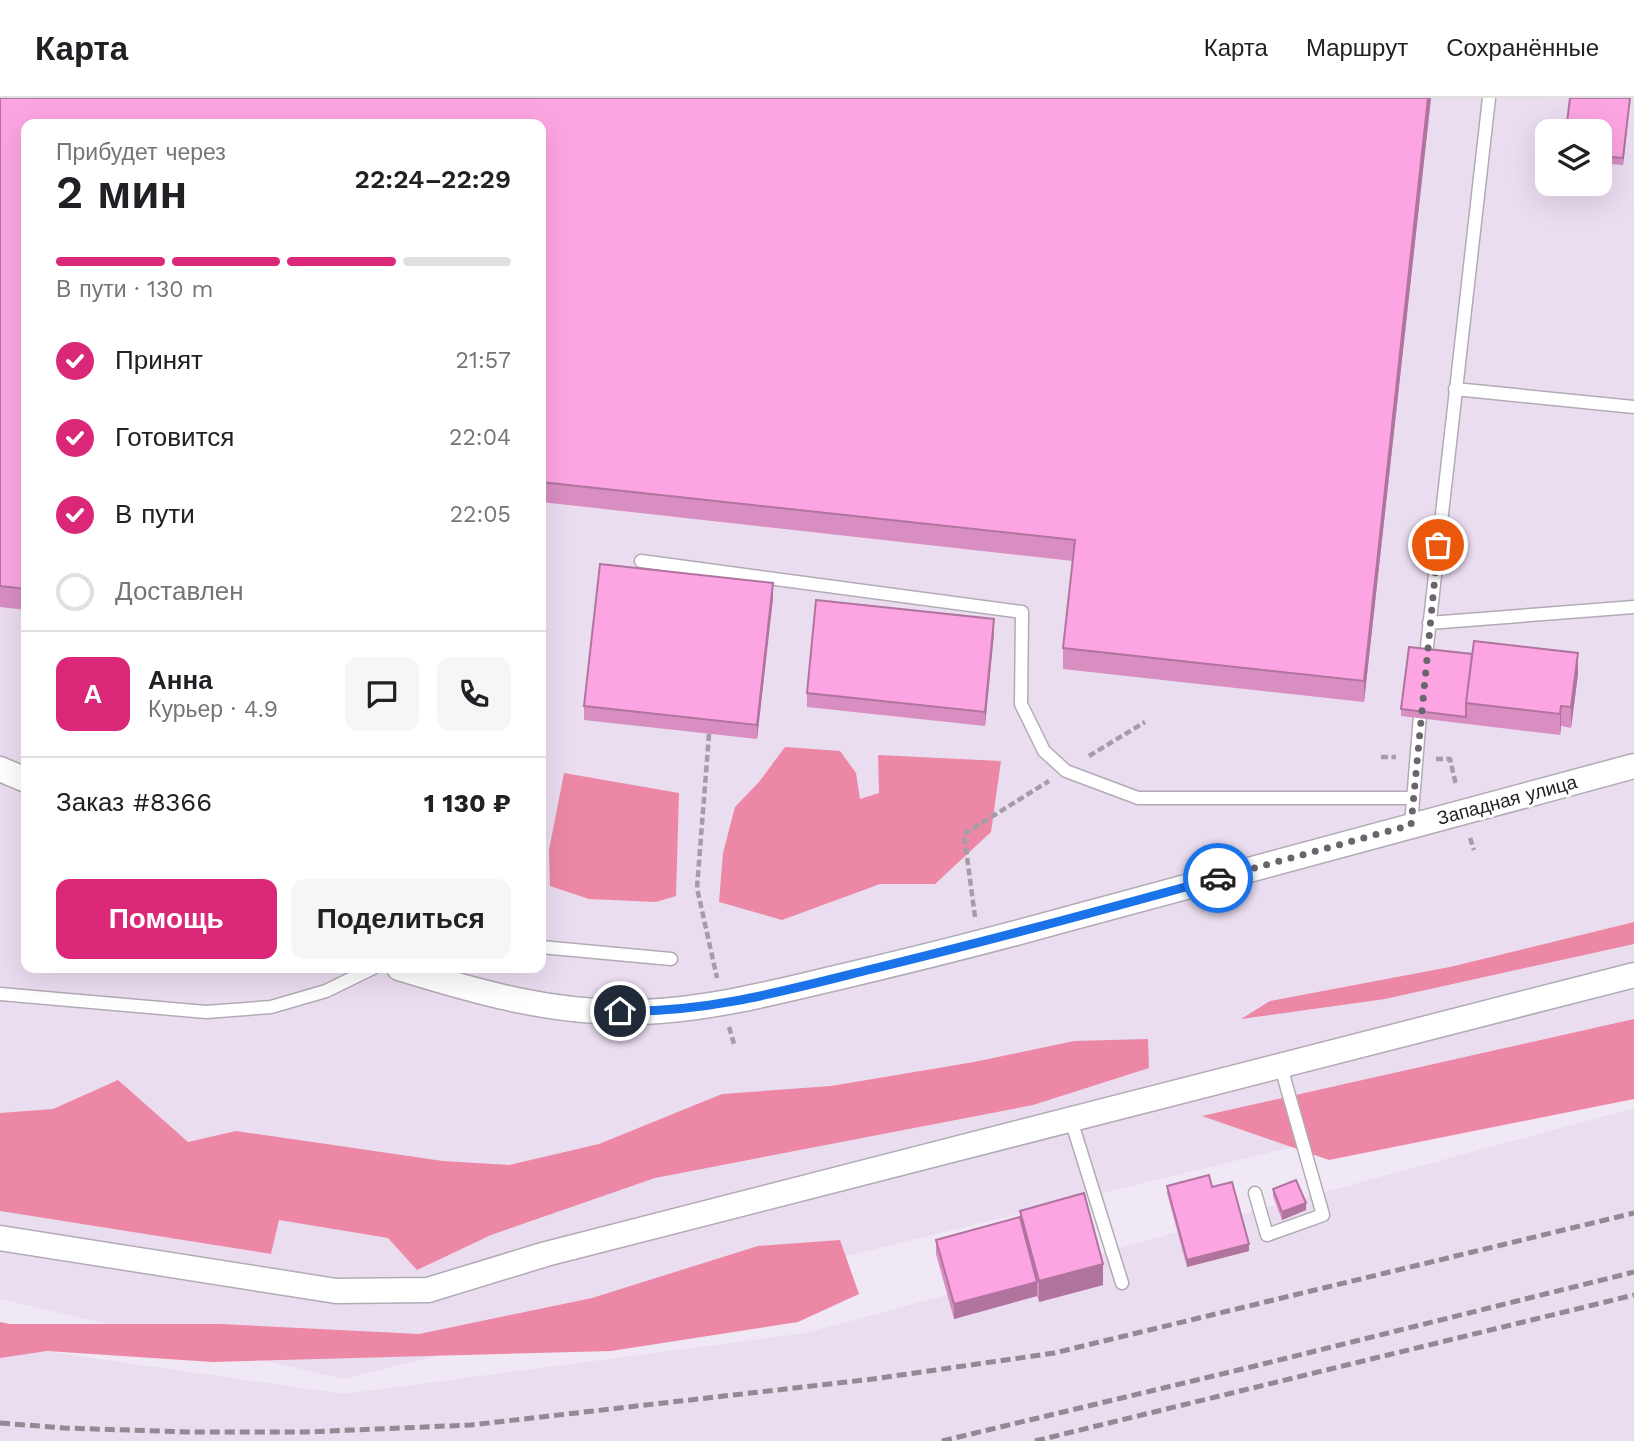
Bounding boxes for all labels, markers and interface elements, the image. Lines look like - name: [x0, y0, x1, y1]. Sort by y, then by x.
- text: Карта: [35, 29, 128, 68]
- text: Карта: [1204, 34, 1268, 62]
- text: Маршрут: [1306, 34, 1408, 62]
- text: Сохранённые: [1446, 34, 1599, 62]
- map controls: [1535, 119, 1612, 196]
- button: layers: [1535, 119, 1612, 196]
- text: Прибудет через: [56, 139, 226, 166]
- text: 22:24–22:29: [355, 164, 511, 194]
- text: 2 мин: [56, 165, 187, 219]
- text: В пути · 130 m: [56, 276, 213, 303]
- icon: check: [56, 342, 94, 380]
- text: Принят: [115, 345, 203, 375]
- text: 21:57: [456, 347, 511, 374]
- icon: check: [56, 419, 94, 457]
- text: Готовится: [115, 422, 234, 452]
- text: 22:04: [449, 424, 511, 451]
- icon: check: [56, 496, 94, 534]
- text: В пути: [115, 499, 195, 529]
- text: 22:05: [450, 501, 511, 528]
- pin: [1408, 515, 1468, 575]
- icon: bag: [1419, 526, 1457, 564]
- text: Доставлен: [115, 576, 244, 606]
- button: chat: [345, 657, 419, 731]
- button: phone: [437, 657, 511, 731]
- text: Анна: [148, 665, 213, 695]
- text: А: [84, 679, 102, 709]
- text: Курьер · 4.9: [148, 696, 278, 723]
- street label: Западная улица: [1434, 770, 1580, 830]
- text: Заказ #8366: [56, 787, 212, 817]
- text: 1 130 ₽: [424, 788, 511, 818]
- courier: [1183, 843, 1253, 913]
- icon: car: [1199, 859, 1237, 897]
- button: Помощь: [56, 879, 277, 959]
- button: Поделиться: [291, 879, 511, 959]
- pin: [590, 981, 650, 1041]
- icon: home: [601, 992, 639, 1030]

